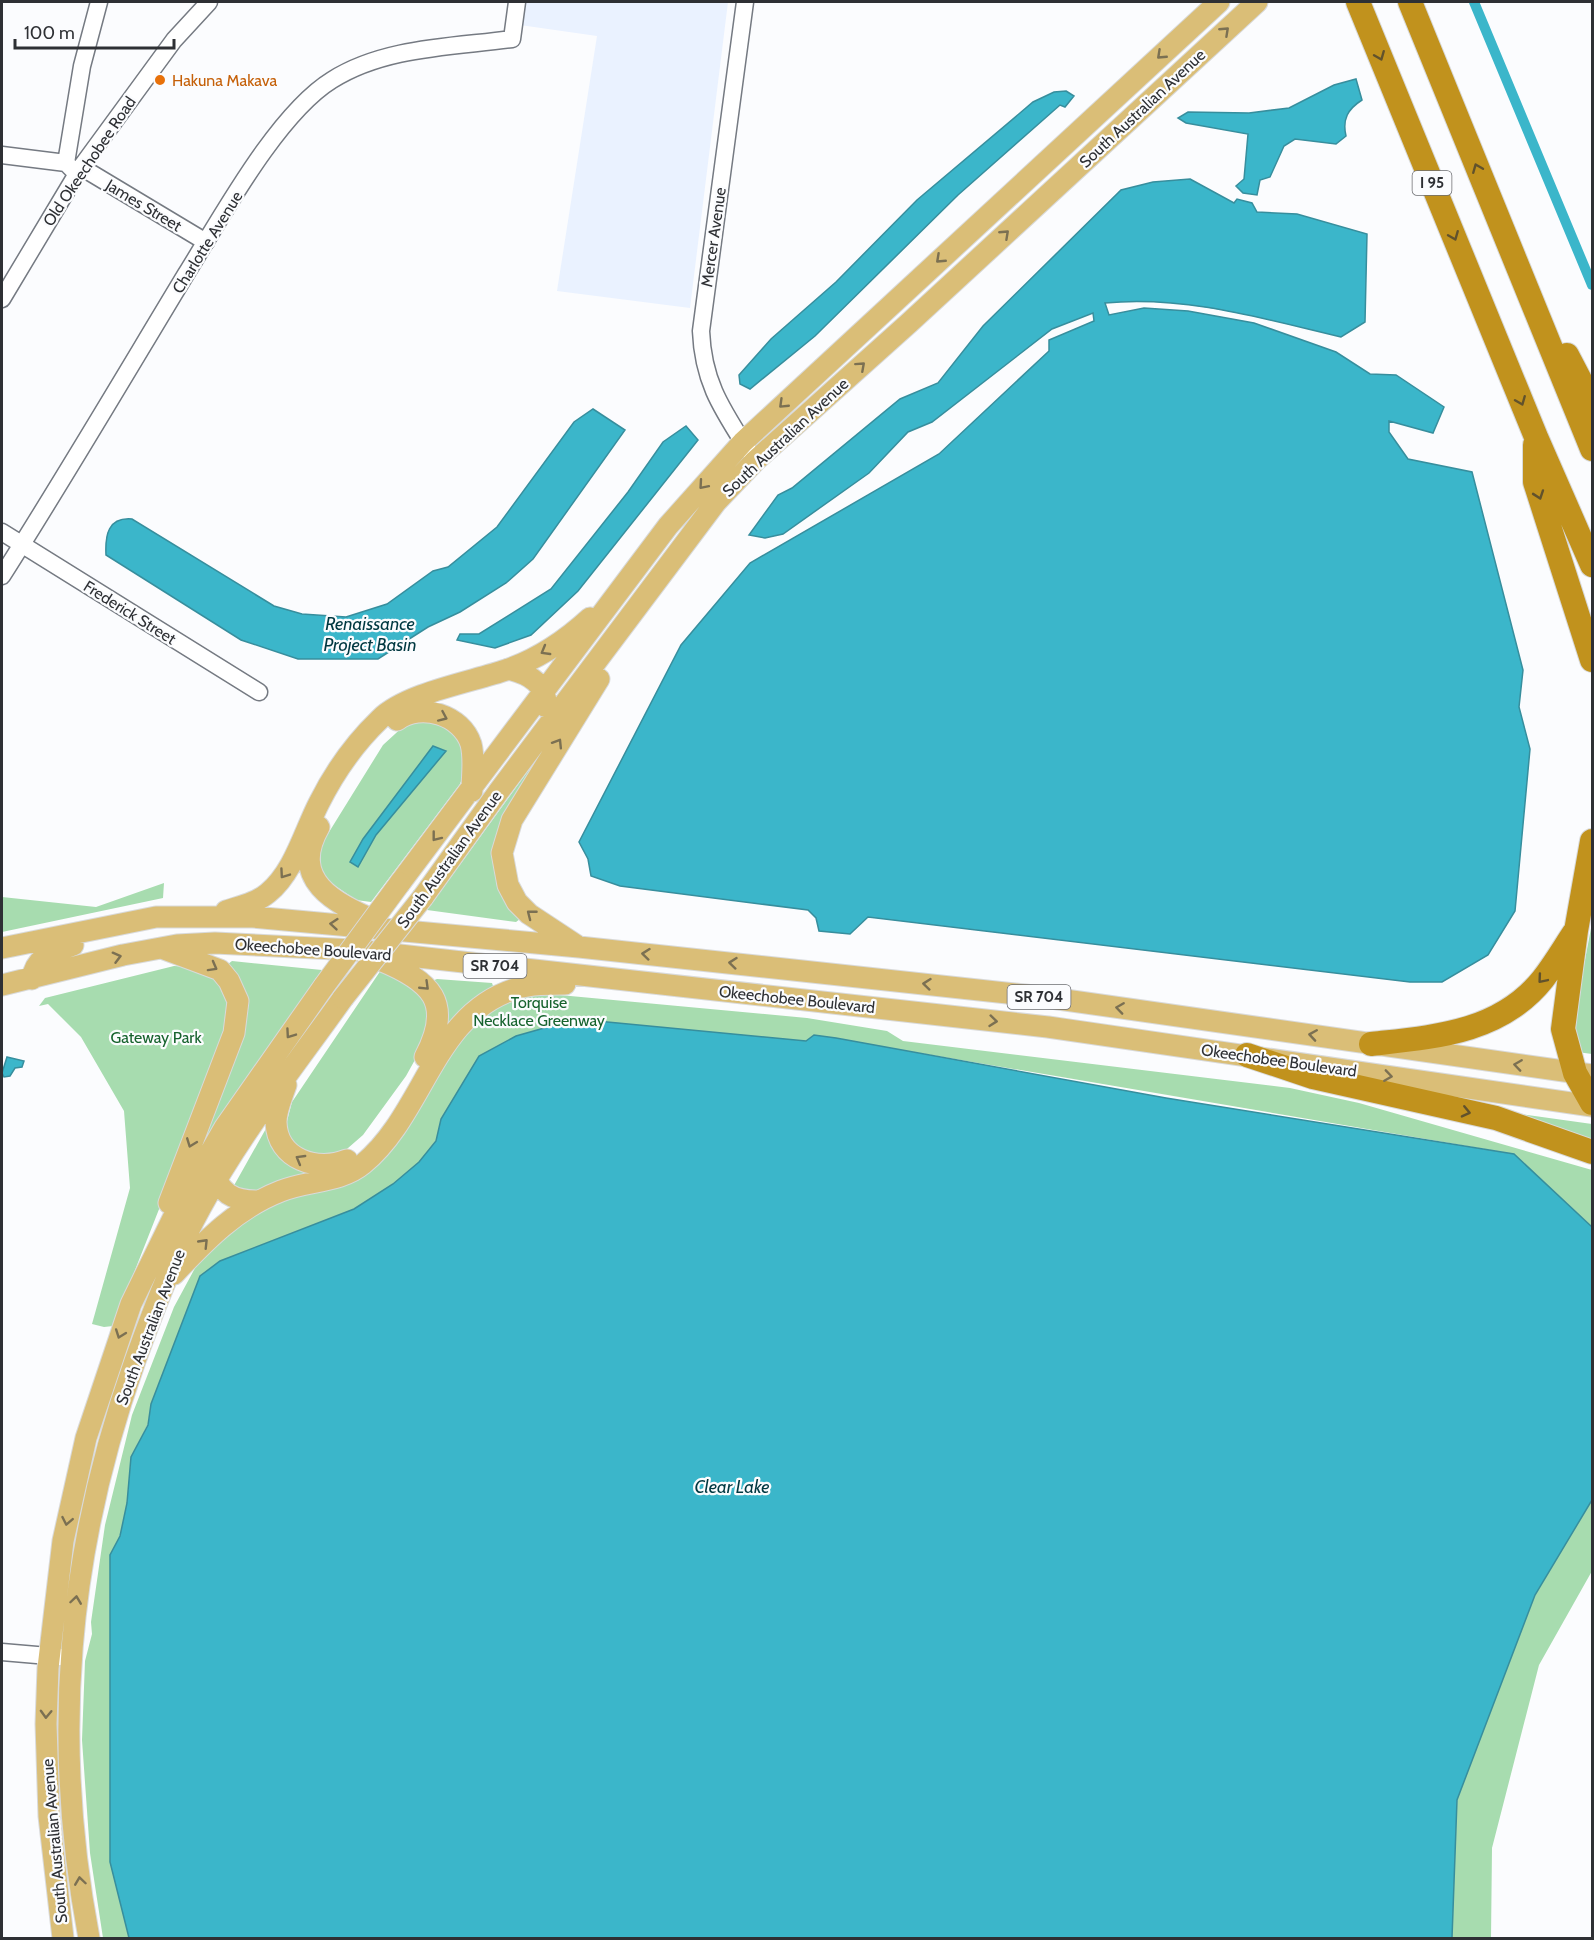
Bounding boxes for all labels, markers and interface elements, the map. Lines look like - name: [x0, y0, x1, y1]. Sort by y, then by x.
- scale bar: [15, 12, 174, 50]
- text: 100 m: [24, 22, 75, 44]
- one-way arrow: [1218, 27, 1229, 38]
- street label: South Australian Avenue: [1076, 45, 1209, 172]
- one-way arrow: [1157, 48, 1168, 59]
- one-way arrow: [1373, 49, 1385, 60]
- place label: Hakuna Makava: [172, 71, 277, 90]
- marker: Hakuna Makava: [153, 73, 167, 87]
- street label: Old Okeechobee Road: [39, 93, 140, 230]
- one-way arrow: [1472, 163, 1484, 174]
- road number: I 95: [1412, 171, 1452, 195]
- street label: James Street: [101, 175, 186, 236]
- street label: Mercer Avenue: [697, 186, 730, 288]
- street label: Charlotte Avenue: [168, 188, 246, 297]
- one-way arrow: [1447, 230, 1459, 241]
- one-way arrow: [998, 231, 1009, 242]
- one-way arrow: [937, 252, 947, 263]
- one-way arrow: [854, 362, 865, 373]
- street label: South Australian Avenue: [719, 374, 852, 501]
- one-way arrow: [1514, 395, 1526, 406]
- one-way arrow: [779, 397, 790, 408]
- one-way arrow: [700, 479, 711, 490]
- one-way arrow: [1532, 489, 1544, 500]
- street label: Frederick Street: [80, 576, 180, 649]
- water label: Renaissance Project Basin: [324, 613, 416, 656]
- one-way arrow: [541, 644, 551, 656]
- one-way arrow: [437, 710, 448, 722]
- one-way arrow: [551, 739, 563, 749]
- street label: South Australian Avenue: [393, 787, 506, 932]
- one-way arrow: [432, 830, 443, 841]
- one-way arrow: [280, 867, 291, 878]
- one-way arrow: [527, 911, 538, 922]
- one-way arrow: [330, 918, 339, 931]
- street label: Okeechobee Boulevard: [234, 935, 392, 964]
- one-way arrow: [642, 948, 651, 961]
- one-way arrow: [112, 951, 122, 964]
- road number: SR 704: [464, 954, 526, 978]
- one-way arrow: [728, 958, 737, 970]
- one-way arrow: [207, 960, 217, 971]
- one-way arrow: [1538, 972, 1549, 983]
- one-way arrow: [418, 979, 428, 990]
- one-way arrow: [922, 979, 931, 991]
- street label: Okeechobee Boulevard: [718, 982, 876, 1017]
- road number: SR 704: [1008, 985, 1070, 1009]
- park label: Torquise Necklace Greenway: [473, 993, 605, 1030]
- one-way arrow: [1115, 1002, 1125, 1014]
- one-way arrow: [989, 1014, 998, 1026]
- one-way arrow: [286, 1027, 297, 1038]
- park label: Gateway Park: [110, 1028, 202, 1047]
- one-way arrow: [1309, 1029, 1319, 1042]
- street label: Okeechobee Boulevard: [1200, 1040, 1358, 1081]
- one-way arrow: [1513, 1059, 1522, 1071]
- one-way arrow: [1383, 1069, 1393, 1081]
- one-way arrow: [1461, 1104, 1471, 1117]
- one-way arrow: [186, 1137, 198, 1148]
- one-way arrow: [296, 1154, 306, 1166]
- one-way arrow: [197, 1239, 208, 1250]
- street label: South Australian Avenue: [112, 1247, 189, 1408]
- one-way arrow: [115, 1328, 128, 1339]
- water label: Clear Lake: [694, 1476, 770, 1498]
- one-way arrow: [61, 1516, 74, 1526]
- one-way arrow: [69, 1595, 82, 1605]
- one-way arrow: [40, 1710, 52, 1719]
- street label: South Australian Avenue: [38, 1758, 71, 1924]
- one-way arrow: [74, 1876, 86, 1885]

